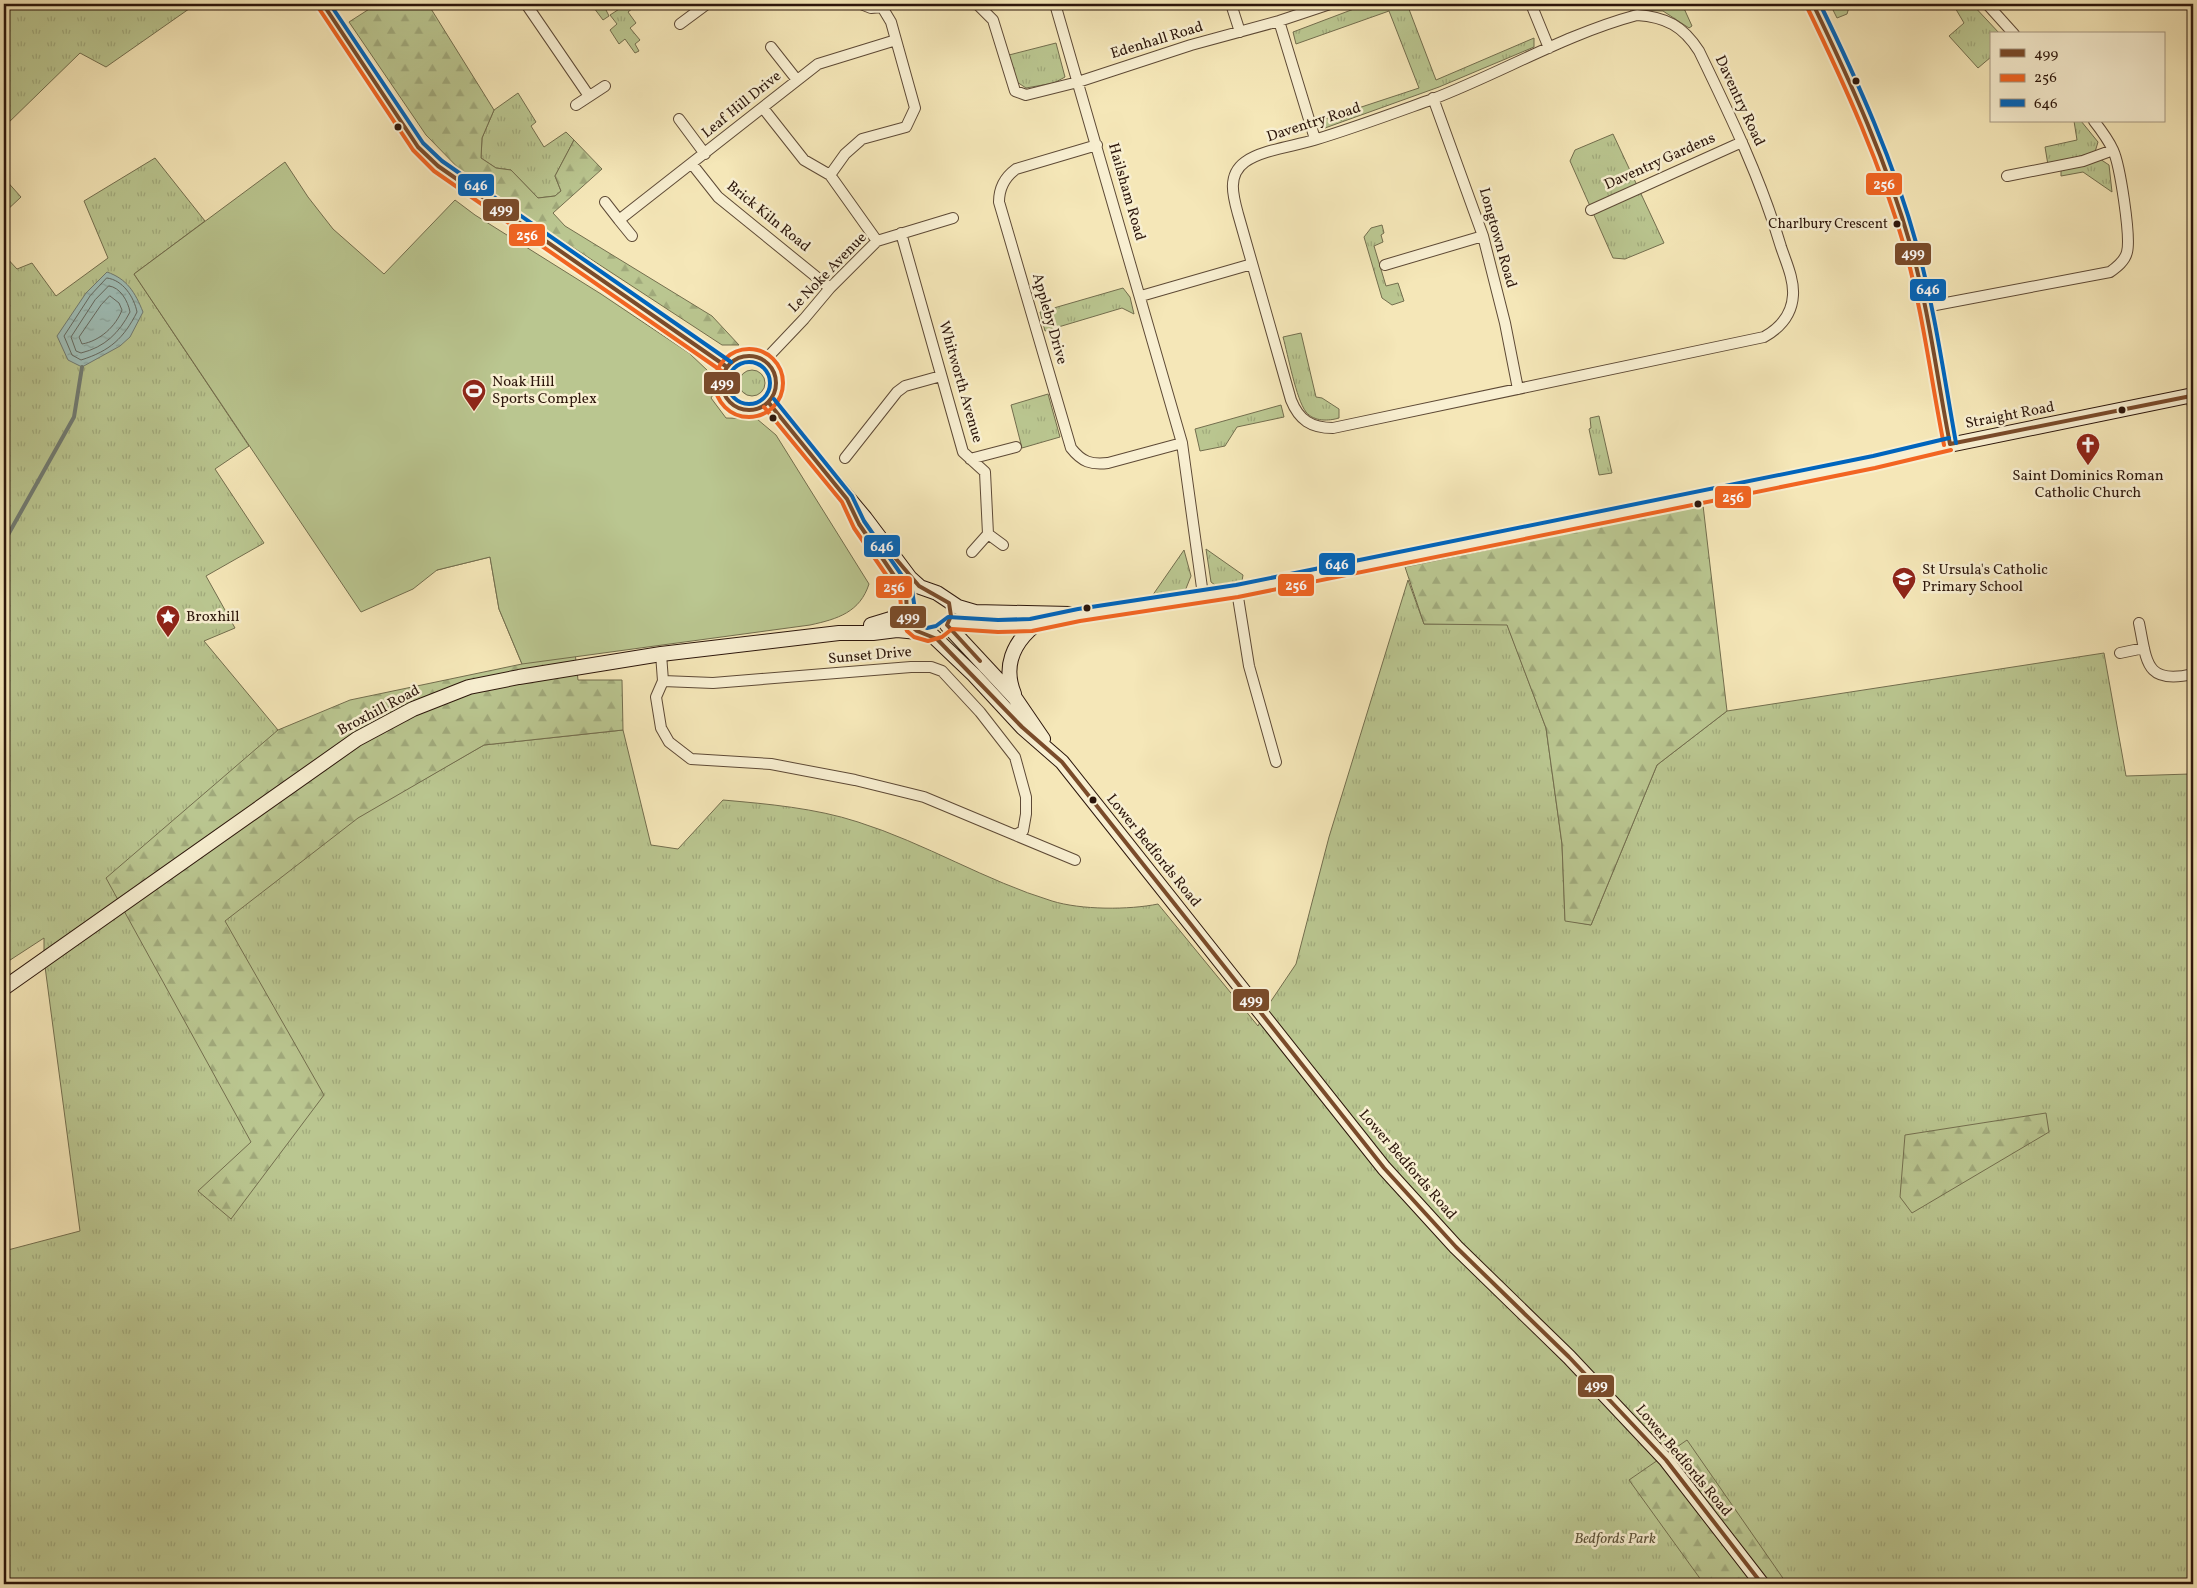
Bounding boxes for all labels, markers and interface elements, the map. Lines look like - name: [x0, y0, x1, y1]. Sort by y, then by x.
- street label: Edenhall Road: [1108, 17, 1206, 65]
- legend: [1990, 32, 2164, 122]
- text: 499: [2034, 44, 2058, 65]
- street label: Daventry Road: [1709, 52, 1769, 150]
- street label: Leaf Hill Drive: [698, 66, 786, 144]
- text: 256: [2034, 68, 2057, 89]
- unlabelled marker: [1851, 76, 1861, 86]
- text: 646: [2034, 94, 2058, 115]
- street label: Daventry Road: [1264, 98, 1364, 148]
- unlabelled marker: [393, 122, 403, 132]
- street label: Daventry Gardens: [1601, 128, 1719, 196]
- street label: Hailsham Road: [1102, 141, 1150, 243]
- line badge: 256: [1865, 172, 1903, 196]
- line badge: 646: [457, 173, 495, 197]
- text: 256: [1873, 176, 1895, 195]
- text: 646: [464, 177, 488, 196]
- street label: Brick Kiln Road: [722, 177, 814, 257]
- street label: Longtown Road: [1473, 185, 1521, 291]
- line badge: 499: [482, 198, 520, 222]
- text: 499: [489, 201, 513, 220]
- place label: Charlbury Crescent: [1768, 215, 1888, 234]
- marker: Charlbury Crescent: [1892, 219, 1902, 229]
- line badge: 256: [508, 223, 546, 247]
- text: 256: [516, 227, 538, 246]
- street label: Le Noke Avenue: [784, 228, 872, 318]
- line badge: 499: [1894, 242, 1932, 266]
- text: 499: [1901, 245, 1925, 264]
- street label: Appleby Drive: [1026, 271, 1072, 367]
- line badge: 646: [1909, 278, 1947, 302]
- text: 646: [1916, 281, 1940, 300]
- street label: Whitworth Avenue: [933, 319, 987, 445]
- line badge: 499: [703, 371, 741, 395]
- place label: Noak Hill Sports Complex: [492, 372, 597, 410]
- text: 499: [710, 375, 734, 394]
- sports icon: Noak Hill Sports Complex: [461, 378, 487, 412]
- street label: Straight Road: [1964, 397, 2056, 435]
- unlabelled marker: [2117, 405, 2127, 415]
- unlabelled marker: [768, 413, 778, 423]
- church icon: Saint Dominics Roman Catholic Church: [2075, 432, 2101, 466]
- place label: Saint Dominics Roman Catholic Church: [2012, 466, 2164, 504]
- line badge: 256: [1714, 485, 1752, 509]
- text: 256: [1722, 489, 1744, 508]
- unlabelled marker: [1693, 499, 1703, 509]
- line badge: 646: [863, 534, 901, 558]
- text: 646: [870, 538, 894, 557]
- line badge: 646: [1318, 552, 1356, 576]
- text: 646: [1325, 556, 1349, 575]
- place label: St Ursula's Catholic Primary School: [1922, 560, 2048, 598]
- school or university icon: St Ursula's Catholic Primary School: [1891, 566, 1917, 600]
- line badge: 256: [1277, 573, 1315, 597]
- line badge: 256: [875, 575, 913, 599]
- text: 256: [1285, 577, 1307, 596]
- text: 256: [883, 579, 905, 598]
- unlabelled marker: [1082, 603, 1092, 613]
- place icon: Broxhill: [155, 604, 181, 638]
- line badge: 499: [889, 605, 927, 629]
- place label: Broxhill: [186, 607, 240, 628]
- text: 499: [896, 609, 920, 628]
- street label: Sunset Drive: [827, 642, 913, 670]
- street label: Broxhill Road: [334, 681, 424, 741]
- street label: Lower Bedfords Road: [1101, 790, 1205, 912]
- unlabelled marker: [1088, 795, 1098, 805]
- line badge: 499: [1232, 988, 1270, 1012]
- text: 499: [1239, 992, 1263, 1011]
- street label: Lower Bedfords Road: [1353, 1105, 1461, 1225]
- line badge: 499: [1577, 1374, 1615, 1398]
- text: 499: [1584, 1377, 1608, 1396]
- street label: Lower Bedfords Road: [1630, 1401, 1736, 1521]
- park label: Bedfords Park: [1574, 1529, 1656, 1550]

